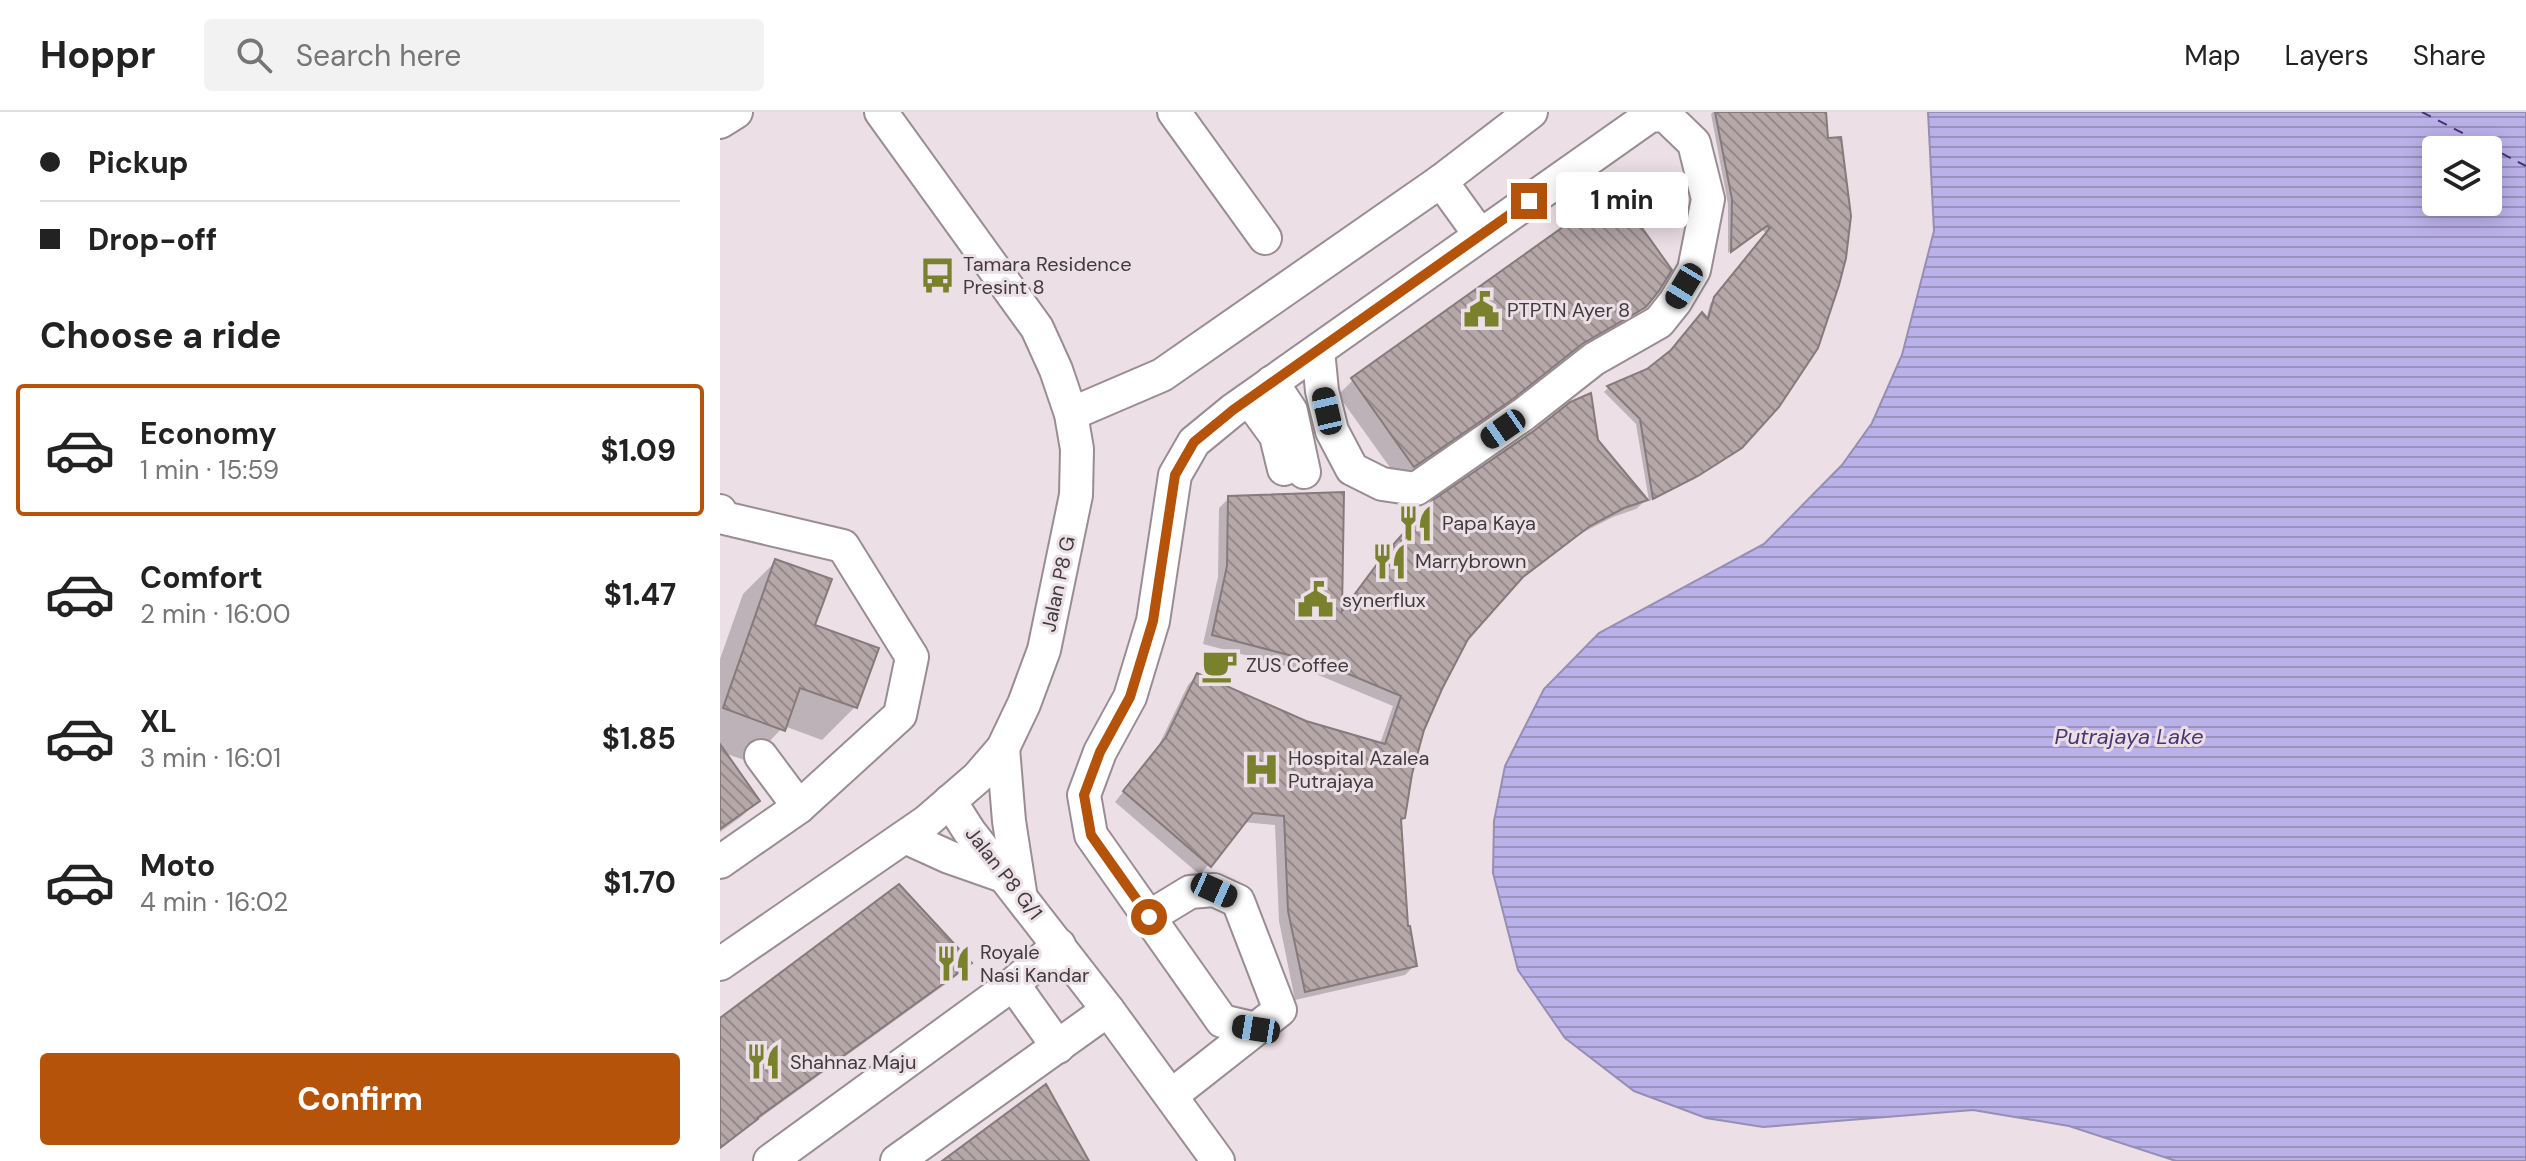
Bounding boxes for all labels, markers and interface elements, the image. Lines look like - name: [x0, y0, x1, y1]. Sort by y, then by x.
- search box: [204, 19, 764, 91]
- text: Hoppr: [40, 30, 156, 80]
- icon: search: [232, 33, 276, 77]
- text: Search here: [296, 36, 461, 75]
- text: Map: [2184, 37, 2241, 74]
- text: Layers: [2285, 37, 2369, 74]
- text: Share: [2413, 37, 2486, 74]
- map controls: [2422, 136, 2502, 216]
- button: layers: [2422, 136, 2502, 216]
- text: Pickup: [88, 143, 188, 182]
- callout: 1 min: [1557, 173, 1689, 229]
- route end: [1511, 183, 1547, 219]
- text: 1 min: [1590, 183, 1654, 217]
- text: Drop-off: [88, 220, 217, 259]
- place label: Tamara Residence Presint 8: [963, 251, 1132, 300]
- bus stop icon: Tamara Residence Presint 8: [918, 257, 956, 295]
- car: [1661, 259, 1707, 313]
- public building icon: PTPTN Ayer 8: [1462, 291, 1500, 329]
- place label: PTPTN Ayer 8: [1507, 297, 1630, 323]
- text: Choose a ride: [40, 312, 281, 359]
- car: [1310, 385, 1344, 437]
- car: [1476, 405, 1530, 453]
- icon: car: [44, 414, 116, 486]
- text: Economy: [140, 414, 277, 453]
- text: $1.09: [600, 431, 676, 470]
- text: 1 min · 15:59: [140, 453, 279, 487]
- restaurant icon: Papa Kaya: [1397, 504, 1435, 542]
- place label: Papa Kaya: [1442, 510, 1536, 536]
- street label: Jalan P8 G: [1035, 534, 1081, 634]
- restaurant icon: Marrybrown: [1370, 542, 1408, 580]
- place label: Marrybrown: [1415, 548, 1526, 574]
- icon: car: [44, 558, 116, 630]
- text: Comfort: [140, 558, 263, 597]
- text: $1.47: [604, 575, 676, 614]
- public building icon: synerflux: [1297, 581, 1335, 619]
- place label: synerflux: [1342, 587, 1426, 613]
- text: 2 min · 16:00: [140, 597, 290, 631]
- cafe icon: ZUS Coffee: [1201, 646, 1239, 684]
- place label: ZUS Coffee: [1246, 652, 1349, 678]
- icon: car: [44, 702, 116, 774]
- text: XL: [140, 702, 177, 741]
- text: $1.85: [602, 719, 676, 758]
- water label: Putrajaya Lake: [2055, 722, 2203, 751]
- text: 3 min · 16:01: [140, 741, 281, 775]
- place label: Hospital Azalea Putrajaya: [1288, 745, 1429, 794]
- hospital icon: Hospital Azalea Putrajaya: [1243, 750, 1281, 788]
- street label: Jalan P8 G/1: [960, 821, 1048, 925]
- icon: car: [44, 846, 116, 918]
- text: Moto: [140, 846, 215, 885]
- text: $1.70: [603, 863, 676, 902]
- car: [1187, 869, 1241, 911]
- text: 4 min · 16:02: [140, 885, 288, 919]
- route start: [1131, 899, 1167, 935]
- place label: Royale Nasi Kandar: [980, 939, 1089, 988]
- restaurant icon: Royale Nasi Kandar: [935, 944, 973, 982]
- car: [1230, 1013, 1282, 1045]
- restaurant icon: Shahnaz Maju: [745, 1043, 783, 1081]
- place label: Shahnaz Maju: [790, 1049, 916, 1075]
- button: Confirm: [40, 1053, 680, 1145]

